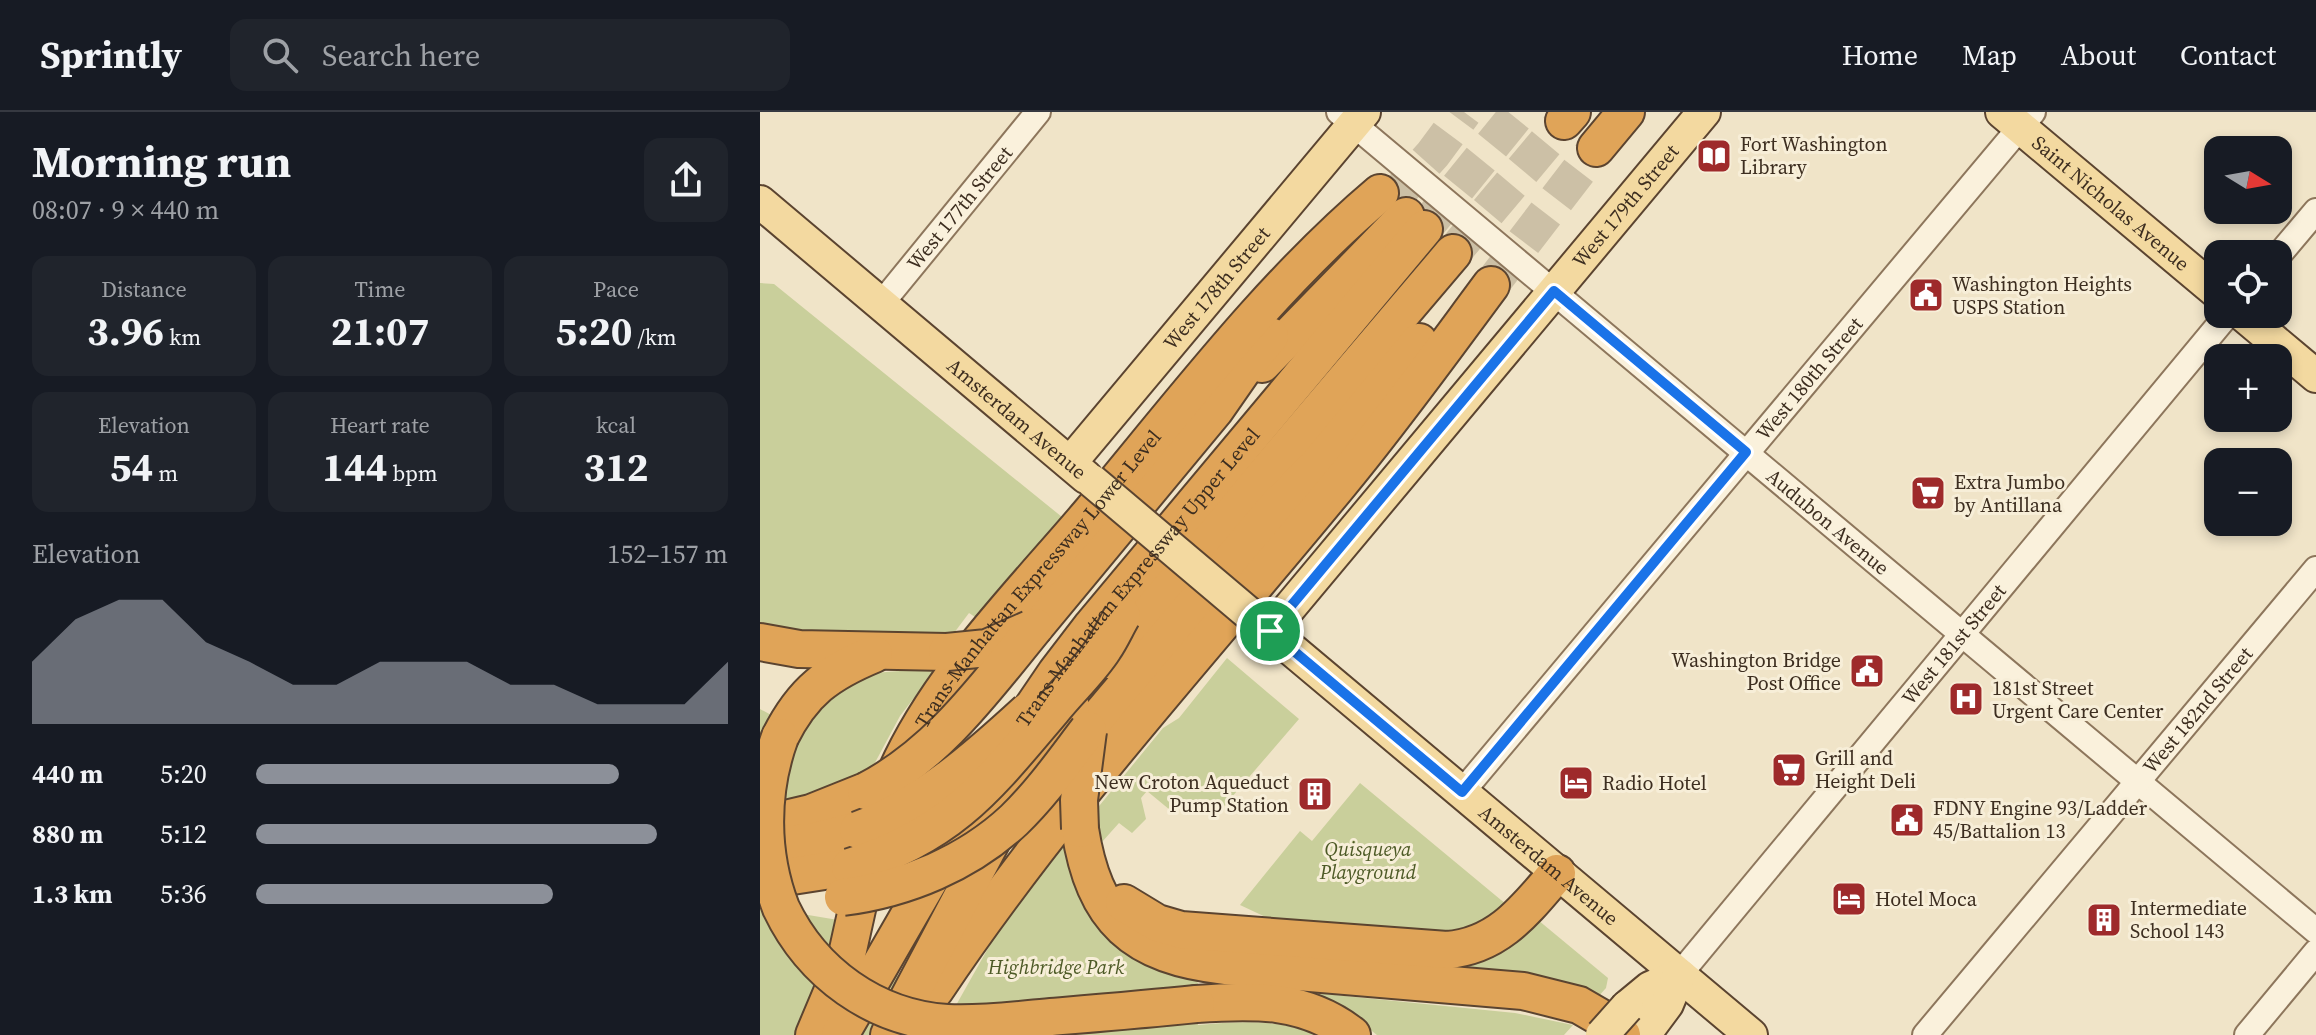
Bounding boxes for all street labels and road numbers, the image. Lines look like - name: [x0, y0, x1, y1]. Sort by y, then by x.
- street label: Saint Nicholas Avenue: [2026, 129, 2196, 277]
- street label: West 179th Street: [1566, 138, 1685, 274]
- street label: West 177th Street: [900, 140, 1019, 276]
- street label: West 178th Street: [1157, 220, 1277, 356]
- street label: West 180th Street: [1749, 311, 1869, 446]
- street label: Amsterdam Avenue: [941, 352, 1093, 486]
- street label: Trans-Manhattan Expressway Upper Level: [1009, 422, 1266, 732]
- street label: Trans-Manhattan Expressway Lower Level: [908, 424, 1167, 733]
- street label: Audubon Avenue: [1761, 462, 1895, 581]
- street label: West 181st Street: [1895, 577, 2013, 711]
- street label: West 182nd Street: [2136, 640, 2259, 780]
- street label: Amsterdam Avenue: [1473, 798, 1625, 932]

